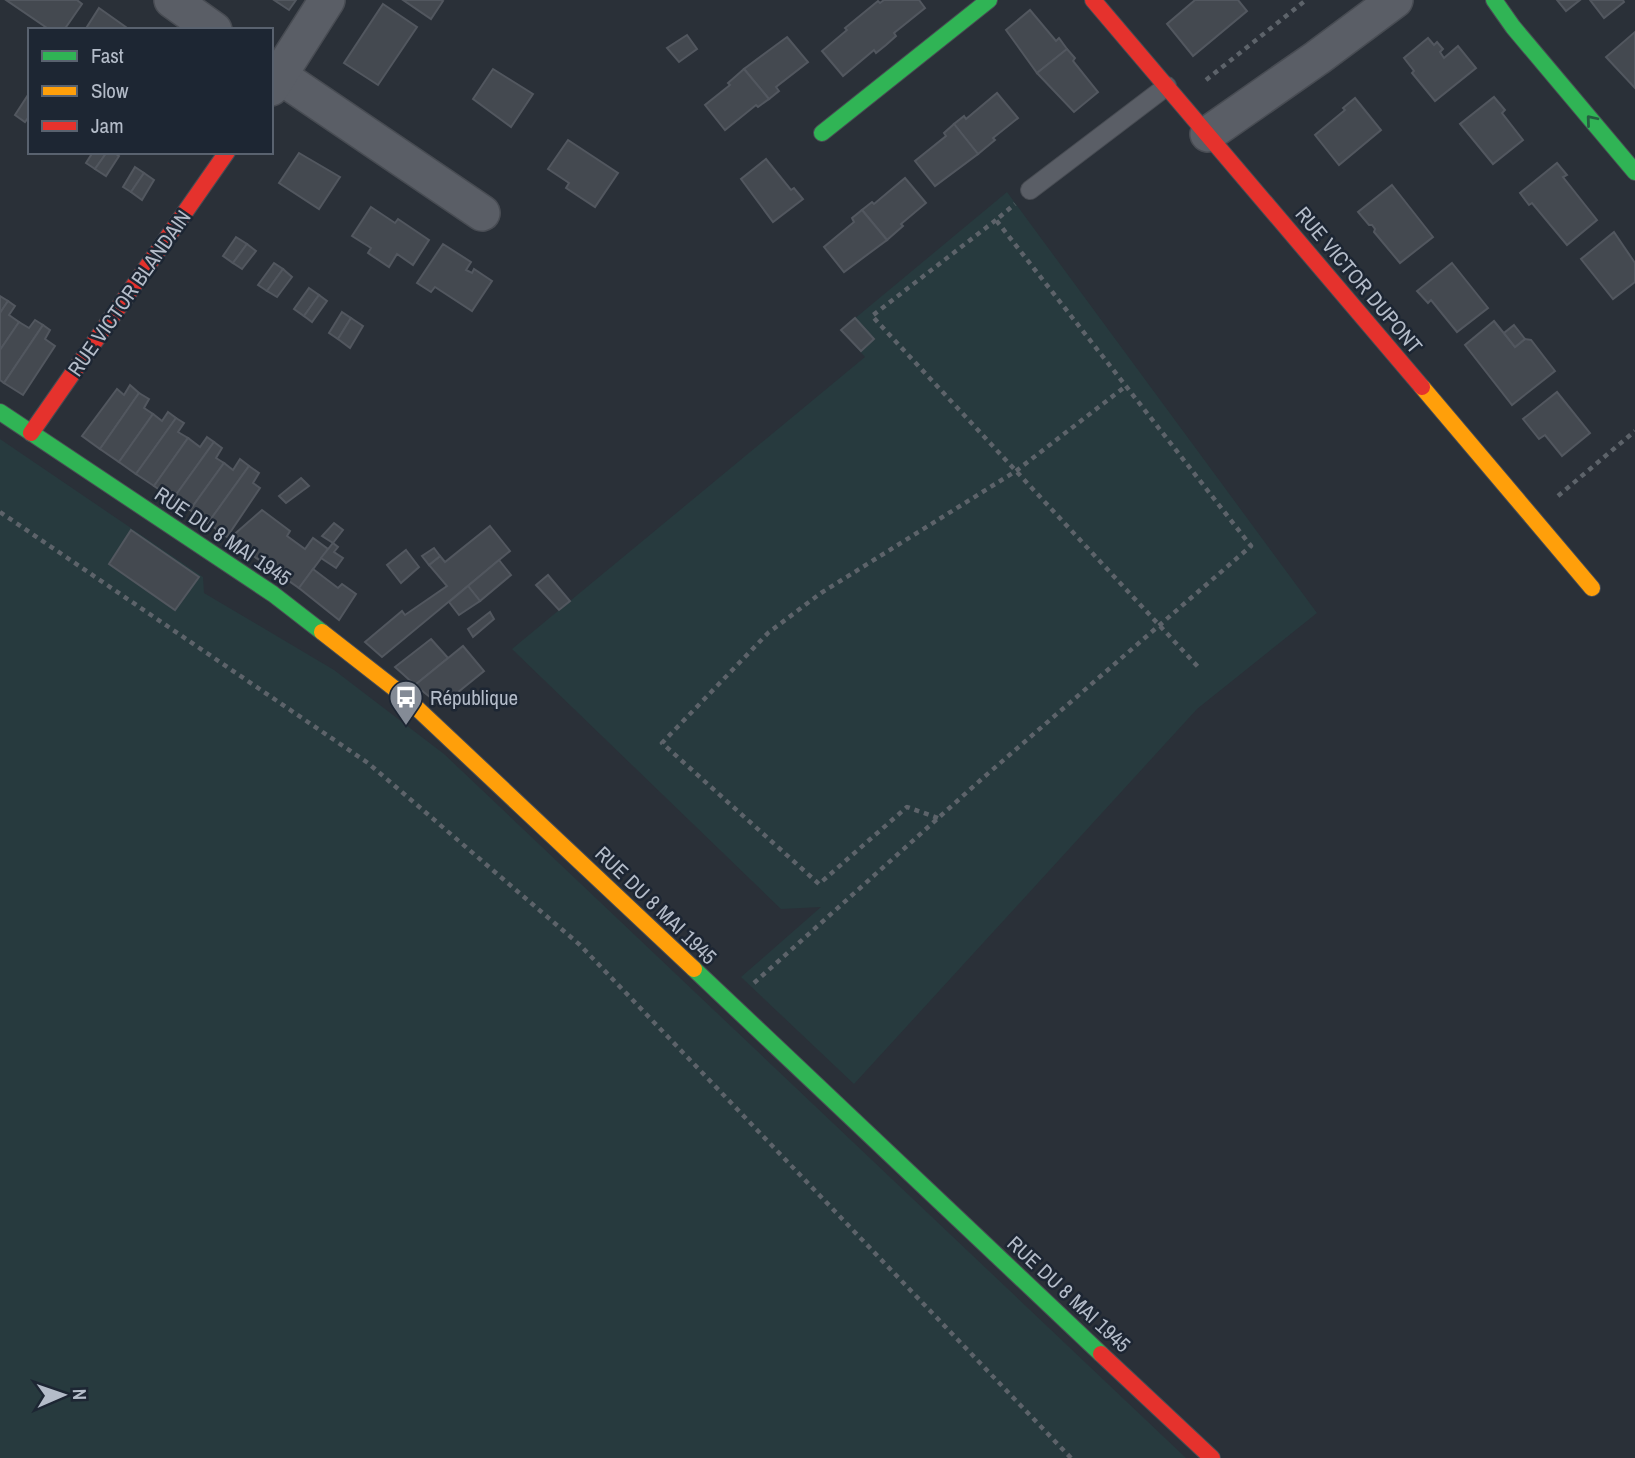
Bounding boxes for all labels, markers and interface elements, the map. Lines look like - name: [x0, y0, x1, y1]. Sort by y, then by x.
- legend: [28, 28, 273, 154]
- text: Fast: [91, 41, 124, 70]
- text: Slow: [91, 76, 129, 105]
- text: Jam: [91, 111, 124, 140]
- one-way arrow: [1587, 115, 1599, 128]
- street label: RUE VICTOR DUPONT: [1289, 200, 1429, 360]
- street label: RUE VICTOR BLANDAIN: [61, 204, 197, 382]
- street label: RUE DU 8 MAI 1945: [149, 480, 297, 592]
- bus stop icon: République: [387, 678, 425, 727]
- place label: République: [430, 683, 518, 712]
- street label: RUE DU 8 MAI 1945: [589, 839, 723, 971]
- street label: RUE DU 8 MAI 1945: [1001, 1229, 1137, 1359]
- north arrow: [28, 1360, 98, 1430]
- text: N: [67, 1388, 93, 1400]

